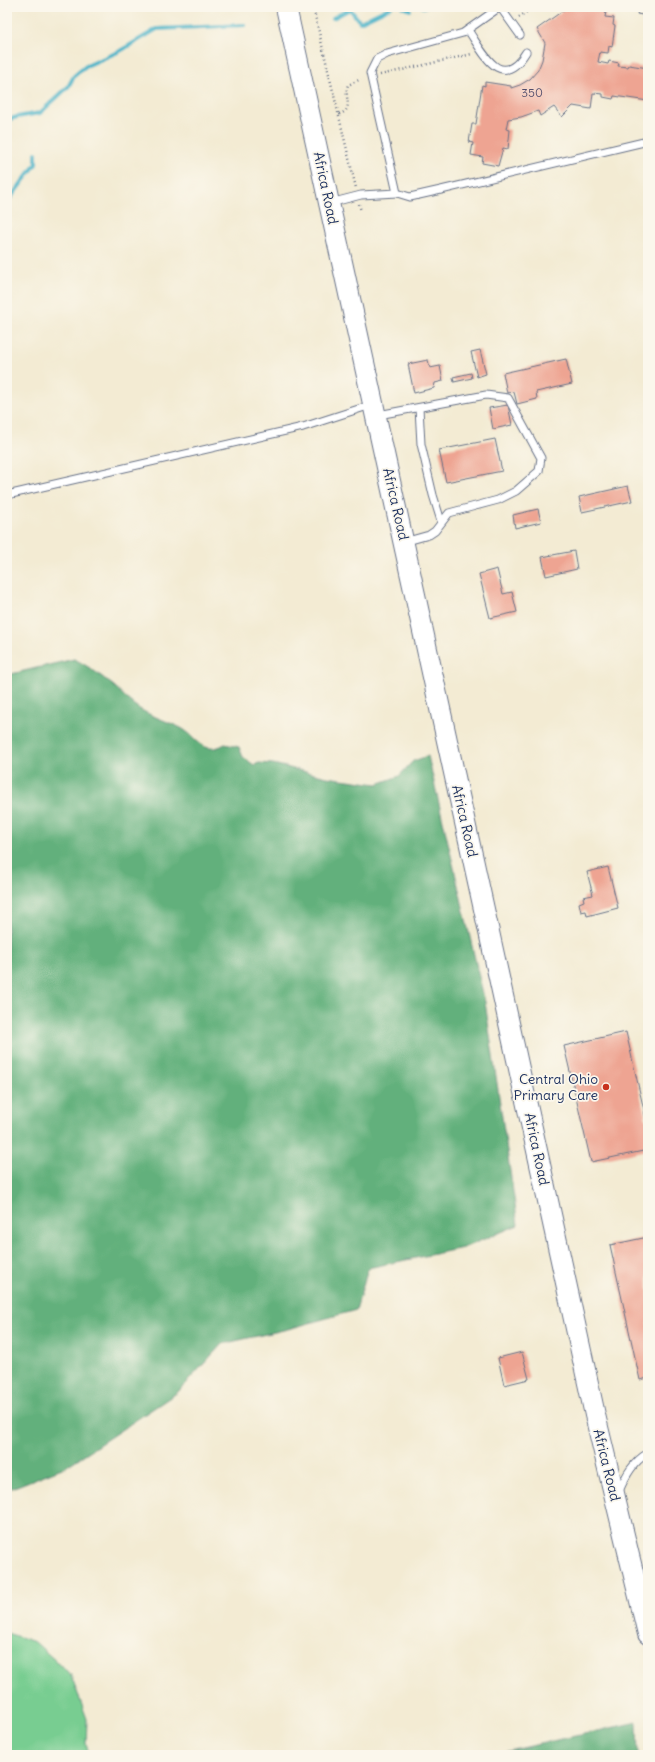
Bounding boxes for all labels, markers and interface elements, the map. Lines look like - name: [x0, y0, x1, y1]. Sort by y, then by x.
- house number: 350: [521, 85, 543, 100]
- street label: Africa Road: [310, 150, 342, 226]
- street label: Africa Road: [379, 466, 413, 542]
- street label: Africa Road: [448, 783, 482, 859]
- place label: Central Ohio Primary Care: [514, 1070, 598, 1104]
- marker: Central Ohio Primary Care: [601, 1082, 611, 1092]
- street label: Africa Road: [521, 1111, 553, 1187]
- street label: Africa Road: [589, 1427, 625, 1503]

